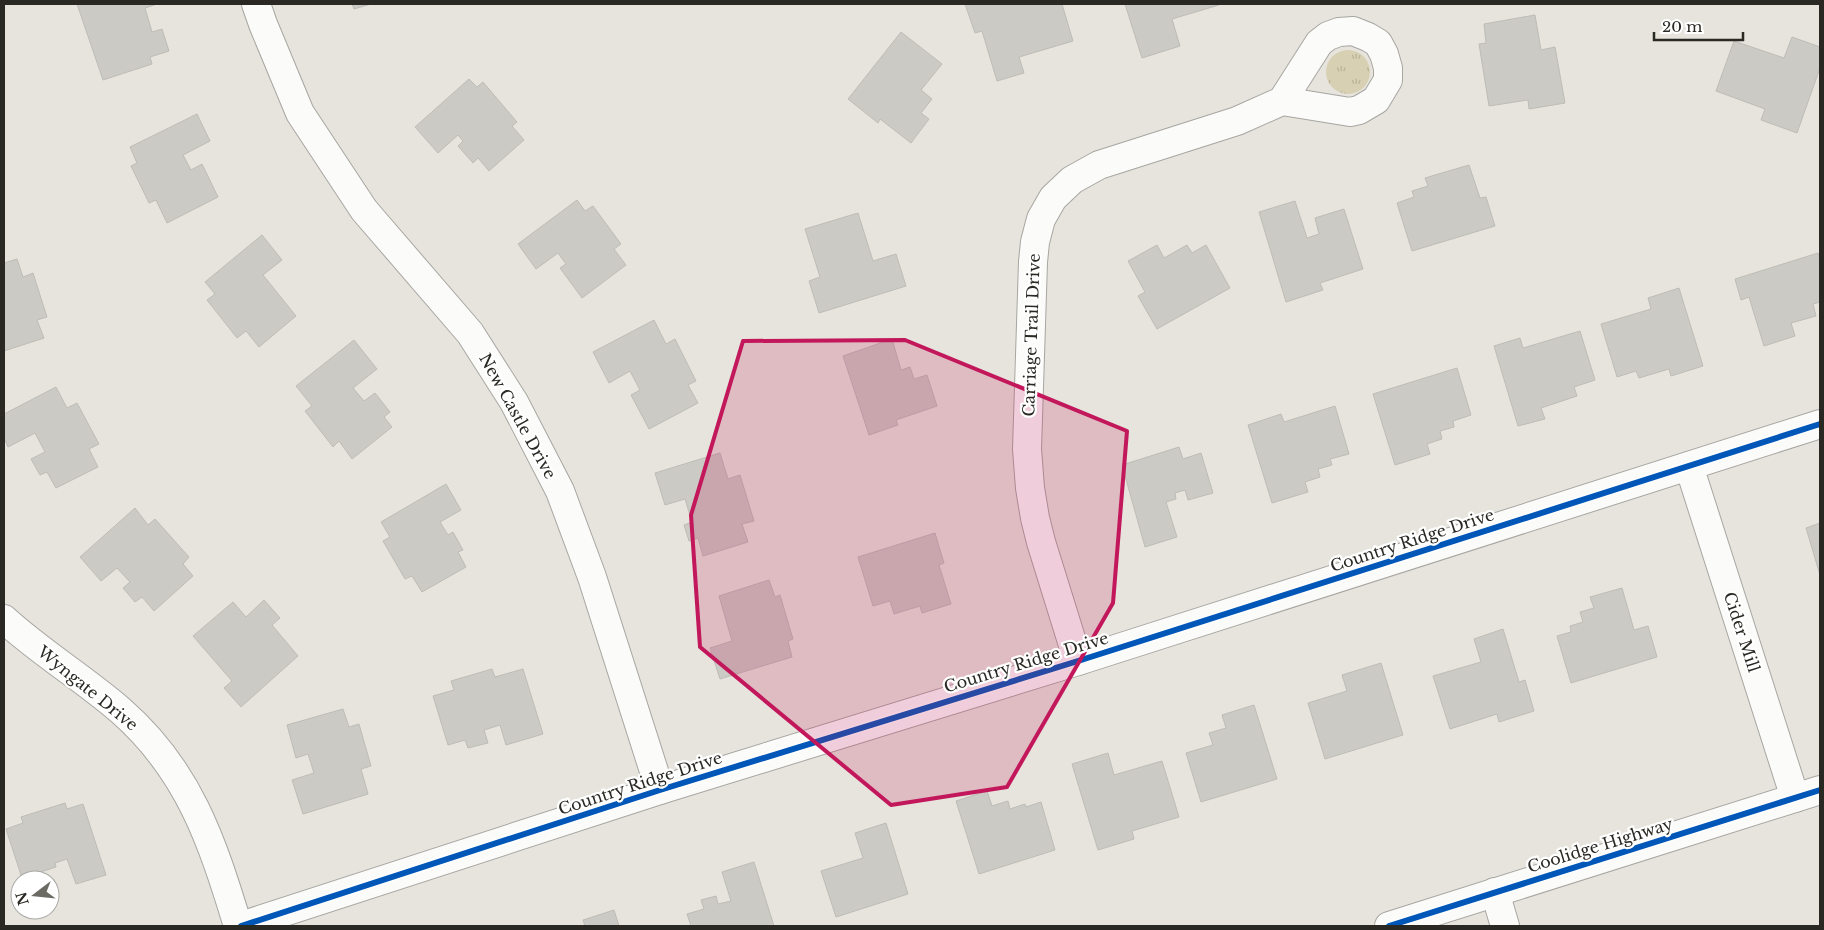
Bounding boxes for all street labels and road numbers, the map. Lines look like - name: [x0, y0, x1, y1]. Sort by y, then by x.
- street label: Carriage Trail Drive: [1018, 253, 1044, 417]
- street label: New Castle Drive: [475, 350, 561, 482]
- street label: Country Ridge Drive: [1328, 504, 1496, 576]
- street label: Cider Mill: [1720, 589, 1764, 675]
- street label: Country Ridge Drive: [941, 627, 1111, 697]
- street label: Wyngate Drive: [33, 641, 142, 735]
- street label: Country Ridge Drive: [556, 747, 724, 819]
- street label: Coolidge Highway: [1525, 813, 1676, 877]

